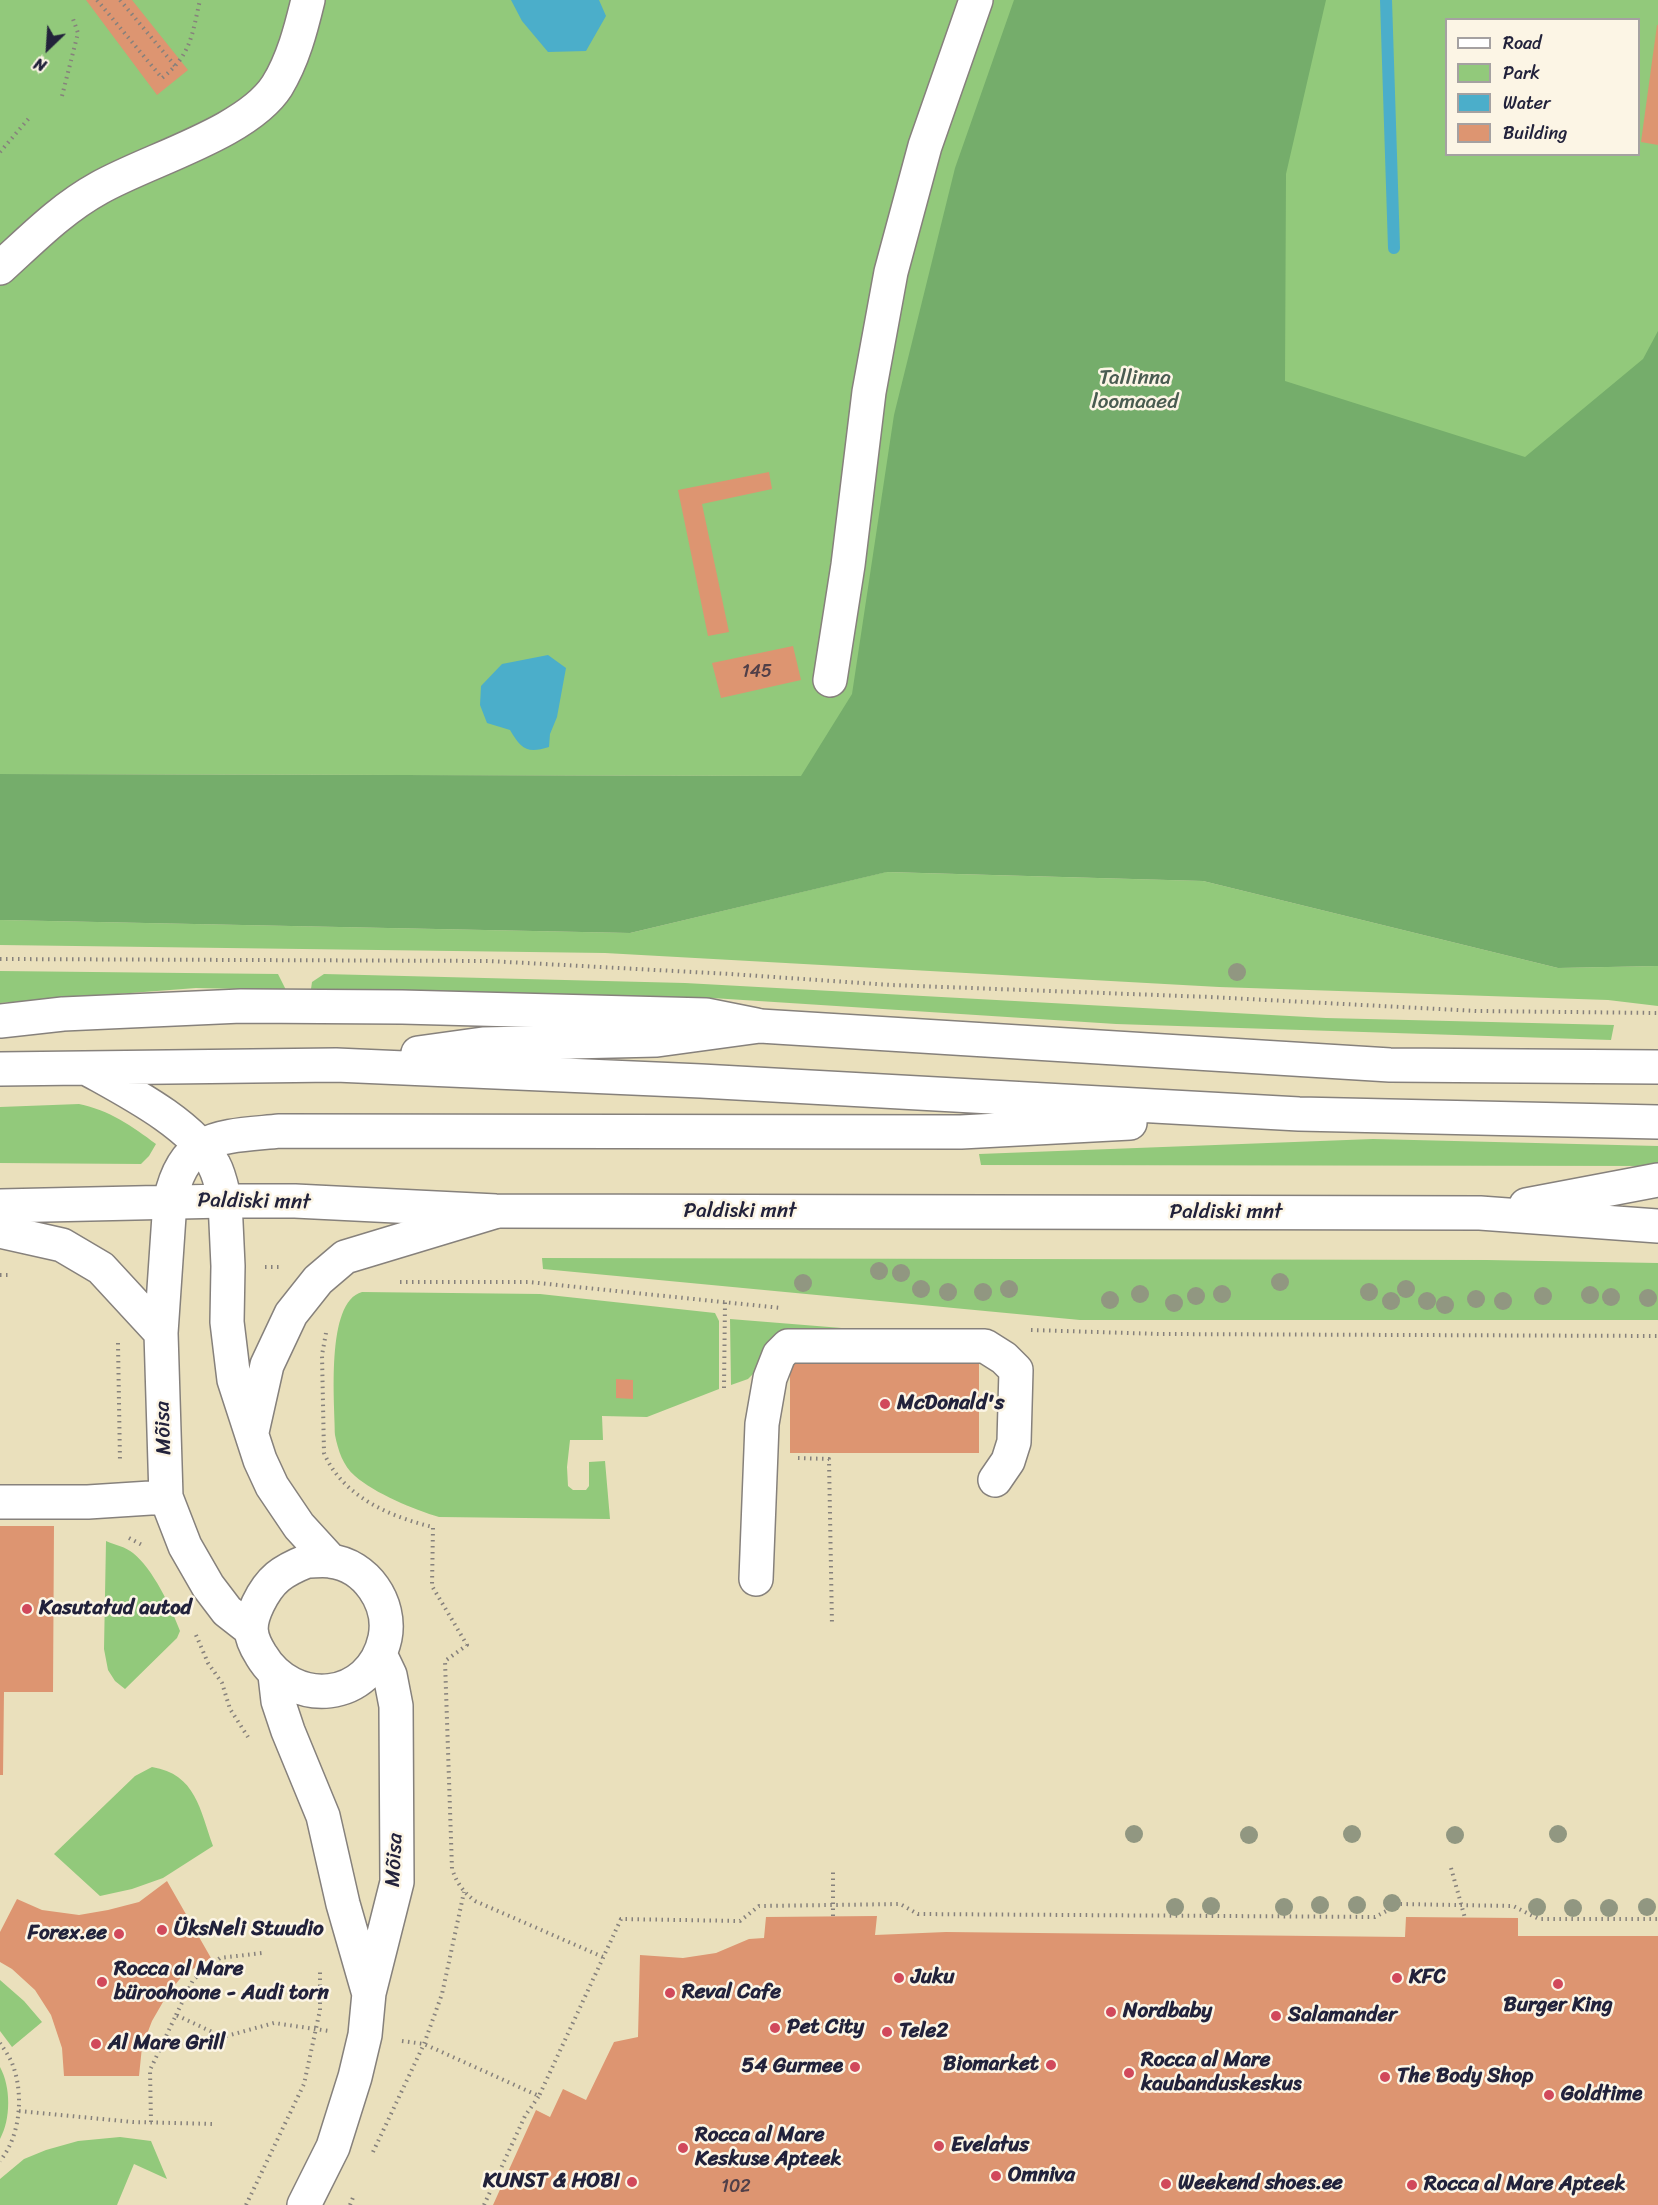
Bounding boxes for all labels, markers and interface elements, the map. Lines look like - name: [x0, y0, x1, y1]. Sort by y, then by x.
- north arrow: [18, 18, 78, 78]
- legend: [1445, 18, 1640, 156]
- text: Road: [1503, 27, 1542, 59]
- text: N: [29, 49, 51, 80]
- text: Park: [1503, 57, 1540, 89]
- text: Water: [1503, 87, 1550, 119]
- text: Building: [1503, 117, 1567, 149]
- park label: Tallinna loomaaed: [1092, 366, 1178, 416]
- house number: 145: [742, 661, 772, 683]
- street label: Paldiski mnt: [197, 1188, 311, 1216]
- street label: Paldiski mnt: [683, 1199, 797, 1225]
- street label: Paldiski mnt: [1169, 1200, 1283, 1226]
- place label: McDonald's: [897, 1391, 1004, 1417]
- marker: McDonald's: [878, 1397, 892, 1411]
- street label: Mõisa: [150, 1401, 178, 1455]
- place label: Kasutatud autod: [39, 1596, 192, 1622]
- marker: Kasutatud autod: [20, 1602, 34, 1616]
- street label: Mõisa: [381, 1832, 409, 1888]
- place label: ÜksNeli Stuudio: [174, 1917, 324, 1943]
- place label: Forex.ee: [27, 1921, 107, 1947]
- marker: ÜksNeli Stuudio: [155, 1923, 169, 1937]
- marker: Forex.ee: [112, 1927, 126, 1941]
- place label: Rocca al Mare büroohoone - Audi torn: [114, 1957, 329, 2007]
- place label: Juku: [911, 1965, 955, 1991]
- place label: KFC: [1409, 1965, 1446, 1991]
- marker: Juku: [892, 1971, 906, 1985]
- marker: KFC: [1390, 1971, 1404, 1985]
- marker: Rocca al Mare büroohoone - Audi torn: [95, 1975, 109, 1989]
- marker: Burger King: [1551, 1977, 1565, 1991]
- place label: Reval Cafe: [682, 1980, 781, 2006]
- marker: Reval Cafe: [663, 1986, 677, 2000]
- place label: Burger King: [1503, 1993, 1613, 2019]
- place label: Nordbaby: [1123, 1999, 1212, 2025]
- place label: Salamander: [1288, 2003, 1397, 2029]
- marker: Nordbaby: [1104, 2005, 1118, 2019]
- marker: Salamander: [1269, 2009, 1283, 2023]
- place label: Pet City: [787, 2015, 864, 2041]
- place label: Tele2: [899, 2019, 948, 2045]
- marker: Pet City: [768, 2021, 782, 2035]
- marker: Tele2: [880, 2025, 894, 2039]
- place label: Al Mare Grill: [108, 2031, 225, 2057]
- marker: Al Mare Grill: [89, 2037, 103, 2051]
- place label: Rocca al Mare kaubanduskeskus: [1141, 2048, 1302, 2098]
- place label: Biomarket: [943, 2052, 1039, 2078]
- place label: 54 Gurmee: [742, 2054, 843, 2080]
- marker: Biomarket: [1044, 2058, 1058, 2072]
- marker: 54 Gurmee: [848, 2060, 862, 2074]
- place label: The Body Shop: [1397, 2064, 1533, 2090]
- marker: Rocca al Mare kaubanduskeskus: [1122, 2066, 1136, 2080]
- marker: The Body Shop: [1378, 2070, 1392, 2084]
- place label: Goldtime: [1561, 2082, 1642, 2108]
- marker: Goldtime: [1542, 2088, 1556, 2102]
- place label: Rocca al Mare Keskuse Apteek: [695, 2123, 842, 2173]
- place label: Evelatus: [951, 2133, 1029, 2159]
- marker: Evelatus: [932, 2139, 946, 2153]
- marker: Rocca al Mare Keskuse Apteek: [676, 2141, 690, 2155]
- place label: Omniva: [1008, 2163, 1075, 2189]
- place label: KUNST & HOBI: [483, 2169, 620, 2195]
- marker: Omniva: [989, 2169, 1003, 2183]
- place label: Weekend shoes.ee: [1178, 2171, 1343, 2197]
- place label: Rocca al Mare Apteek: [1424, 2172, 1626, 2198]
- marker: KUNST & HOBI: [625, 2175, 639, 2189]
- house number: 102: [721, 2176, 751, 2198]
- marker: Weekend shoes.ee: [1159, 2177, 1173, 2191]
- marker: Rocca al Mare Apteek: [1405, 2178, 1419, 2192]

